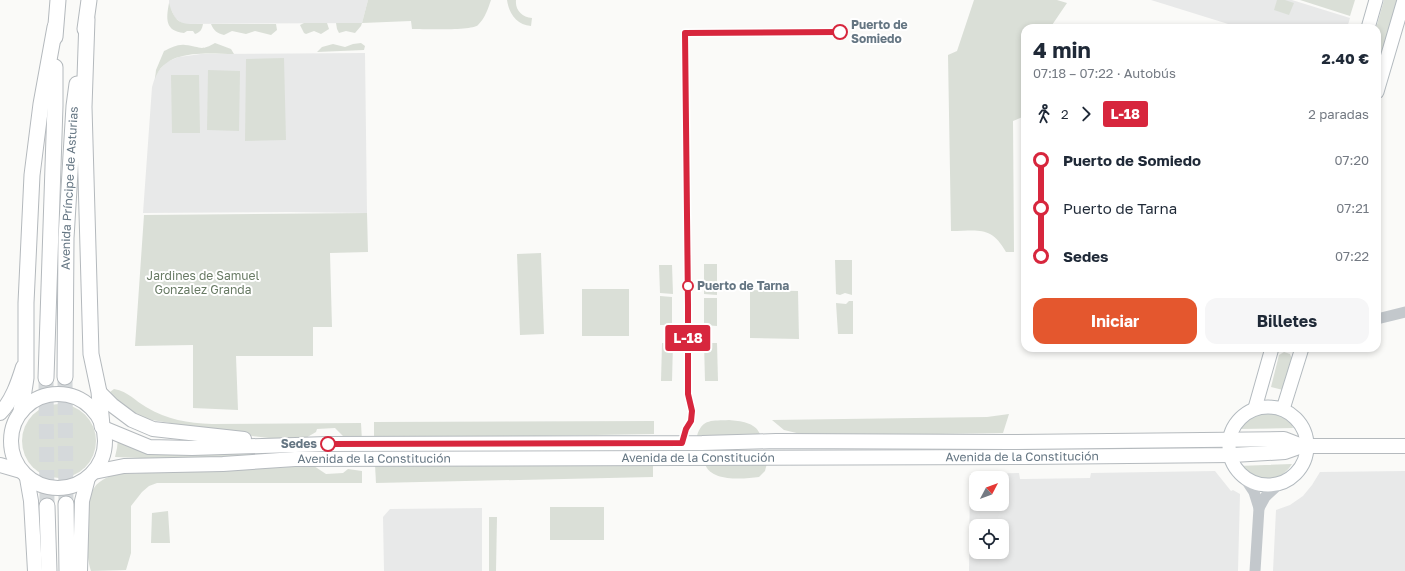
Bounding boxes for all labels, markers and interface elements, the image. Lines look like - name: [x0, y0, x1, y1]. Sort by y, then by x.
- place label: Puerto de Somiedo: [851, 17, 908, 46]
- marker: Puerto de Somiedo: [832, 24, 848, 40]
- text: 4 min: [1033, 36, 1091, 63]
- text: 2.40 €: [1322, 49, 1369, 67]
- text: 07:18 – 07:22 · Autobús: [1033, 65, 1176, 81]
- icon: walk: [1033, 103, 1055, 125]
- icon: forward: [1075, 103, 1097, 125]
- text: L-18: [1111, 105, 1140, 122]
- street label: Avenida Príncipe de Asturias: [58, 106, 81, 270]
- text: 2: [1061, 106, 1069, 122]
- text: 2 paradas: [1308, 106, 1369, 122]
- text: Puerto de Somiedo: [1063, 151, 1201, 169]
- text: 07:20: [1335, 152, 1369, 168]
- text: Puerto de Tarna: [1063, 199, 1177, 217]
- text: 07:21: [1336, 200, 1369, 216]
- text: Sedes: [1063, 247, 1108, 265]
- text: 07:22: [1335, 248, 1369, 264]
- park label: Jardines de Samuel Gonzalez Granda: [147, 268, 260, 297]
- place label: Puerto de Tarna: [697, 278, 789, 293]
- marker: Puerto de Tarna: [682, 280, 694, 292]
- button: Iniciar: [1033, 298, 1197, 344]
- button: Billetes: [1205, 298, 1369, 344]
- line badge: L-18: [660, 325, 716, 351]
- text: L-18: [673, 329, 703, 346]
- place label: Sedes: [281, 436, 317, 451]
- marker: Sedes: [320, 436, 336, 452]
- street label: Avenida de la Constitución: [946, 448, 1099, 464]
- street label: Avenida de la Constitución: [622, 450, 775, 465]
- street label: Avenida de la Constitución: [298, 451, 451, 466]
- north arrow: [969, 471, 1009, 511]
- map controls: [969, 471, 1009, 559]
- button: locate: [969, 519, 1009, 559]

